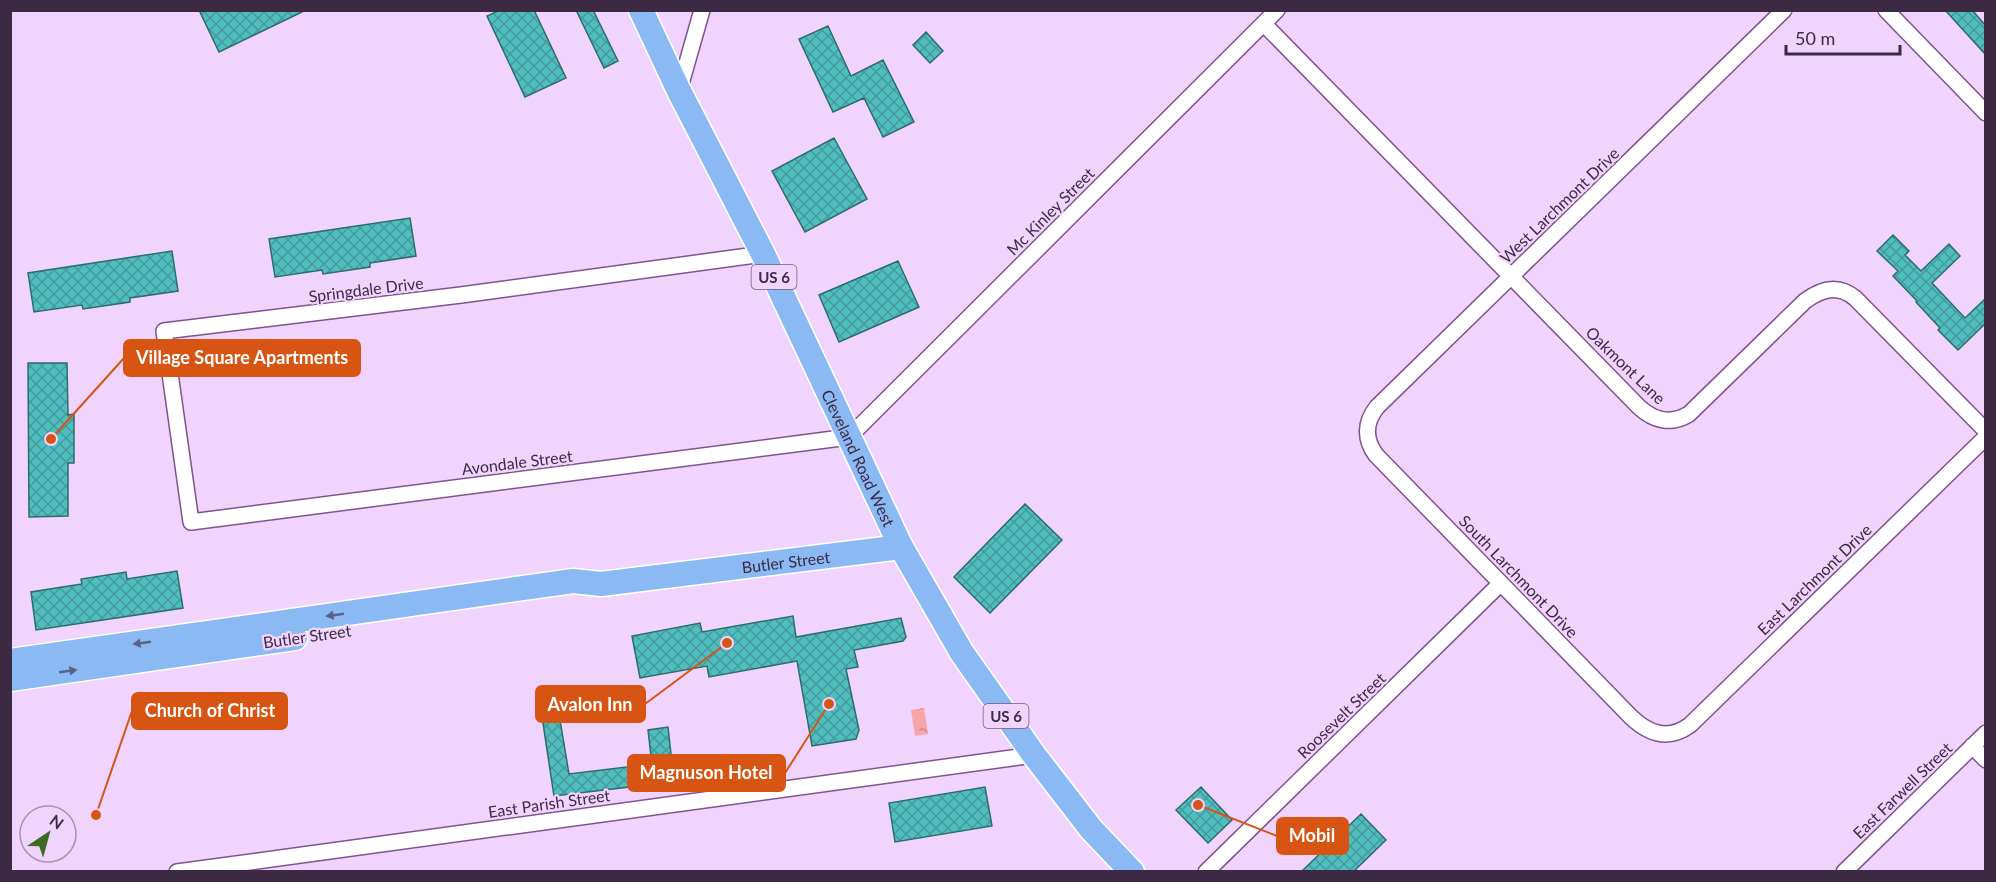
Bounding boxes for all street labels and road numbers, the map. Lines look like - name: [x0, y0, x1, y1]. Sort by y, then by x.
- street label: West Larchmont Drive: [1496, 143, 1622, 267]
- street label: Mc Kinley Street: [1002, 163, 1098, 259]
- road number: US 6: [752, 265, 796, 289]
- street label: Springdale Drive: [307, 273, 425, 305]
- street label: Oakmont Lane: [1582, 322, 1670, 408]
- street label: Cleveland Road West: [819, 386, 899, 529]
- street label: Avondale Street: [460, 446, 574, 478]
- street label: South Larchmont Drive: [1456, 511, 1582, 641]
- street label: East Larchmont Drive: [1753, 520, 1875, 638]
- street label: Butler Street: [741, 546, 831, 576]
- street label: Butler Street: [262, 620, 353, 652]
- street label: Roosevelt Street: [1293, 668, 1389, 762]
- road number: US 6: [984, 704, 1028, 728]
- street label: East Farwell Street: [1849, 738, 1956, 842]
- street label: East Parish Street: [487, 785, 611, 821]

